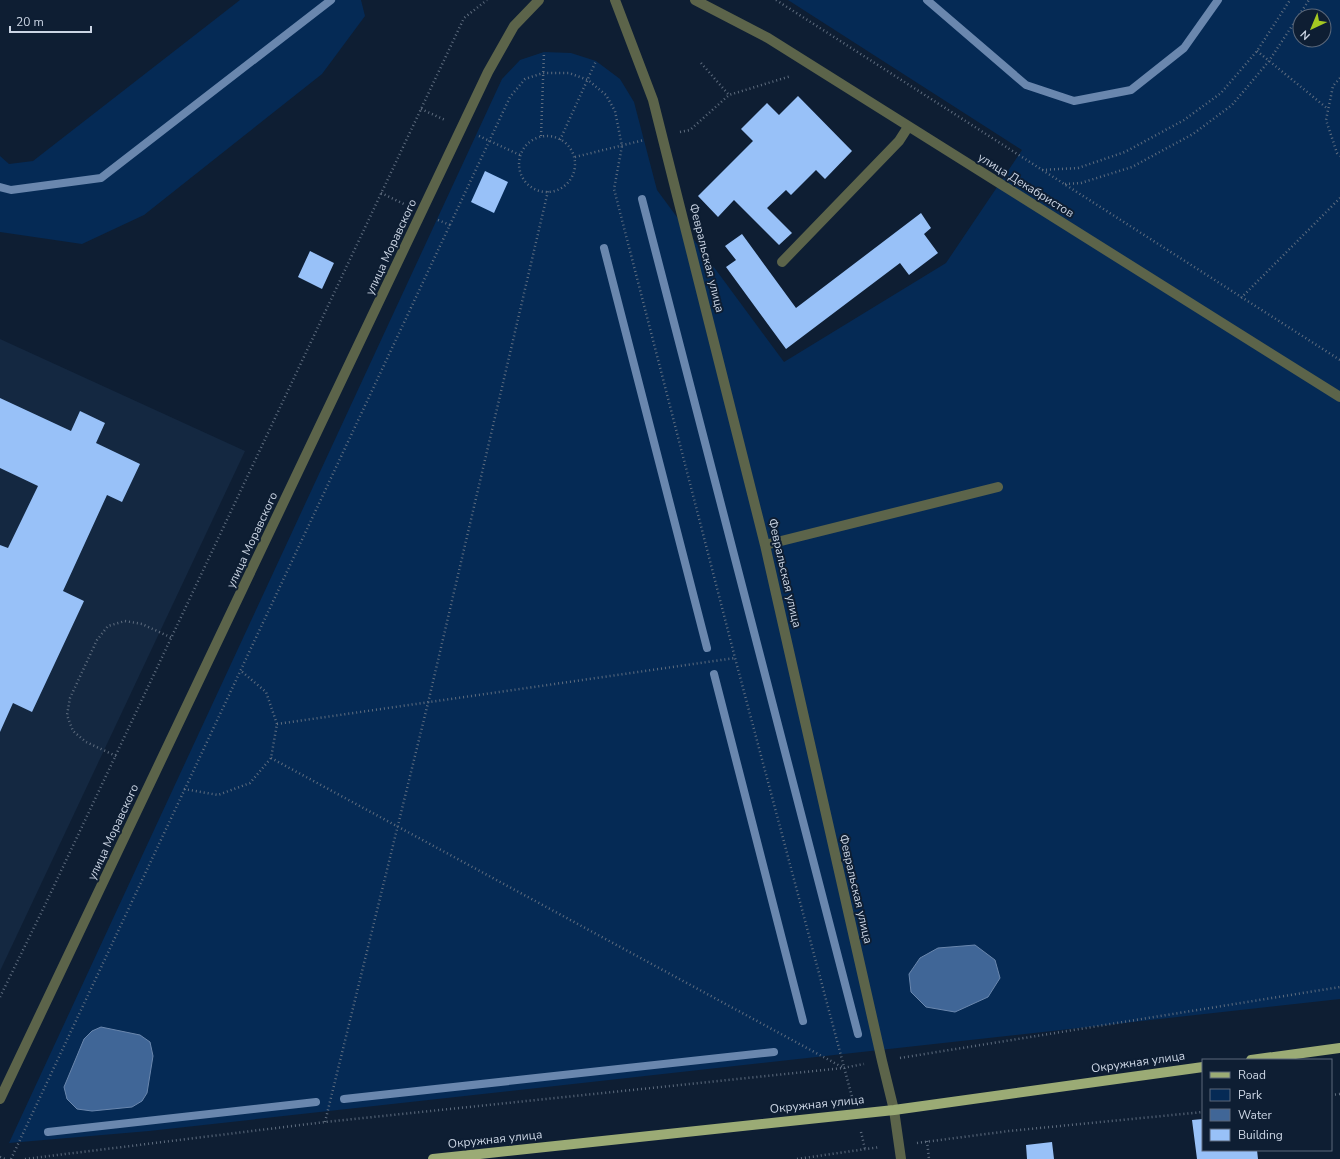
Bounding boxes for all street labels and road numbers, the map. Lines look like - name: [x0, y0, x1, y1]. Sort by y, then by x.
- street label: улица Декабристов: [975, 149, 1077, 221]
- street label: улица Моравского: [362, 196, 420, 298]
- street label: Февральская улица: [686, 202, 728, 314]
- street label: улица Моравского: [223, 489, 281, 591]
- street label: Февральская улица: [765, 517, 805, 629]
- street label: улица Моравского: [84, 781, 142, 883]
- street label: Февральская улица: [836, 833, 876, 945]
- street label: Окружная улица: [1090, 1047, 1186, 1077]
- street label: Окружная улица: [769, 1091, 865, 1117]
- street label: Окружная улица: [447, 1126, 543, 1152]

